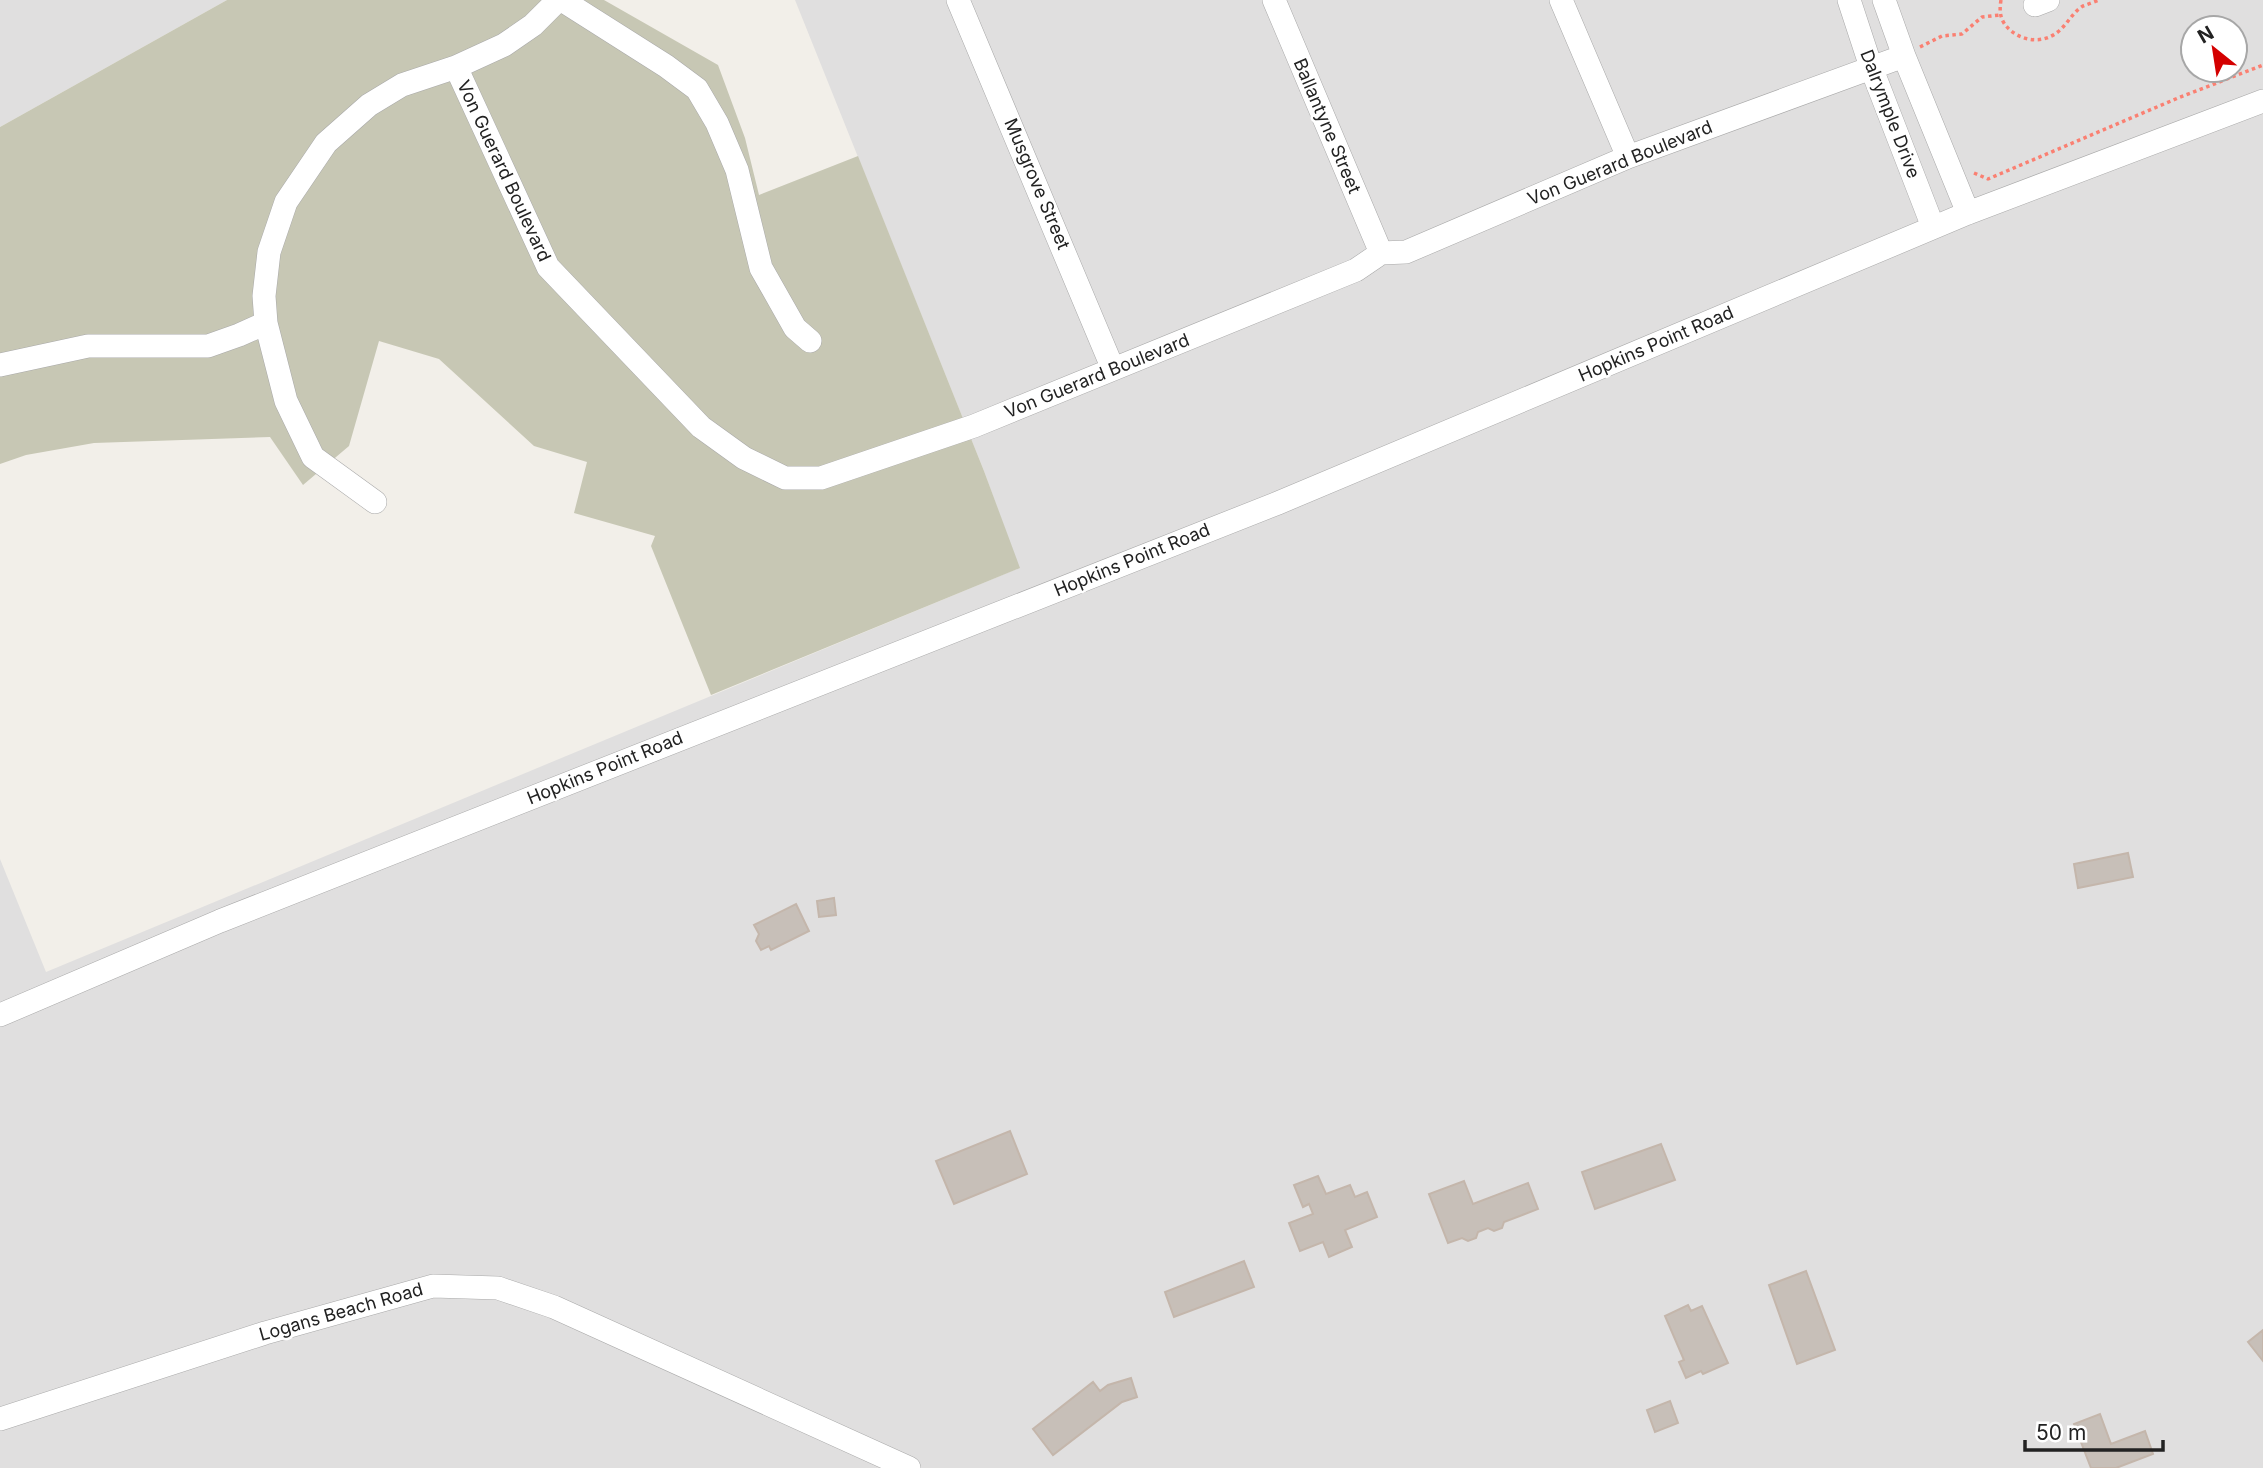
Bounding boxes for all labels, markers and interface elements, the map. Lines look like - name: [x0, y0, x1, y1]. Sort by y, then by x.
- north arrow: [2179, 14, 2249, 84]
- text: N: [2194, 21, 2218, 48]
- street label: Dalrymple Drive: [1856, 47, 1925, 181]
- street label: Ballantyne Street: [1290, 55, 1365, 197]
- street label: Von Guerard Boulevard: [453, 77, 556, 265]
- street label: Musgrove Street: [1000, 115, 1075, 253]
- street label: Von Guerard Boulevard: [1524, 116, 1715, 209]
- street label: Hopkins Point Road: [1575, 301, 1736, 386]
- street label: Von Guerard Boulevard: [1001, 329, 1192, 422]
- street label: Hopkins Point Road: [1051, 519, 1213, 600]
- street label: Hopkins Point Road: [524, 727, 686, 808]
- street label: Logans Beach Road: [257, 1278, 425, 1345]
- scale bar: [2025, 1408, 2163, 1452]
- text: 50 m: [2036, 1420, 2086, 1445]

